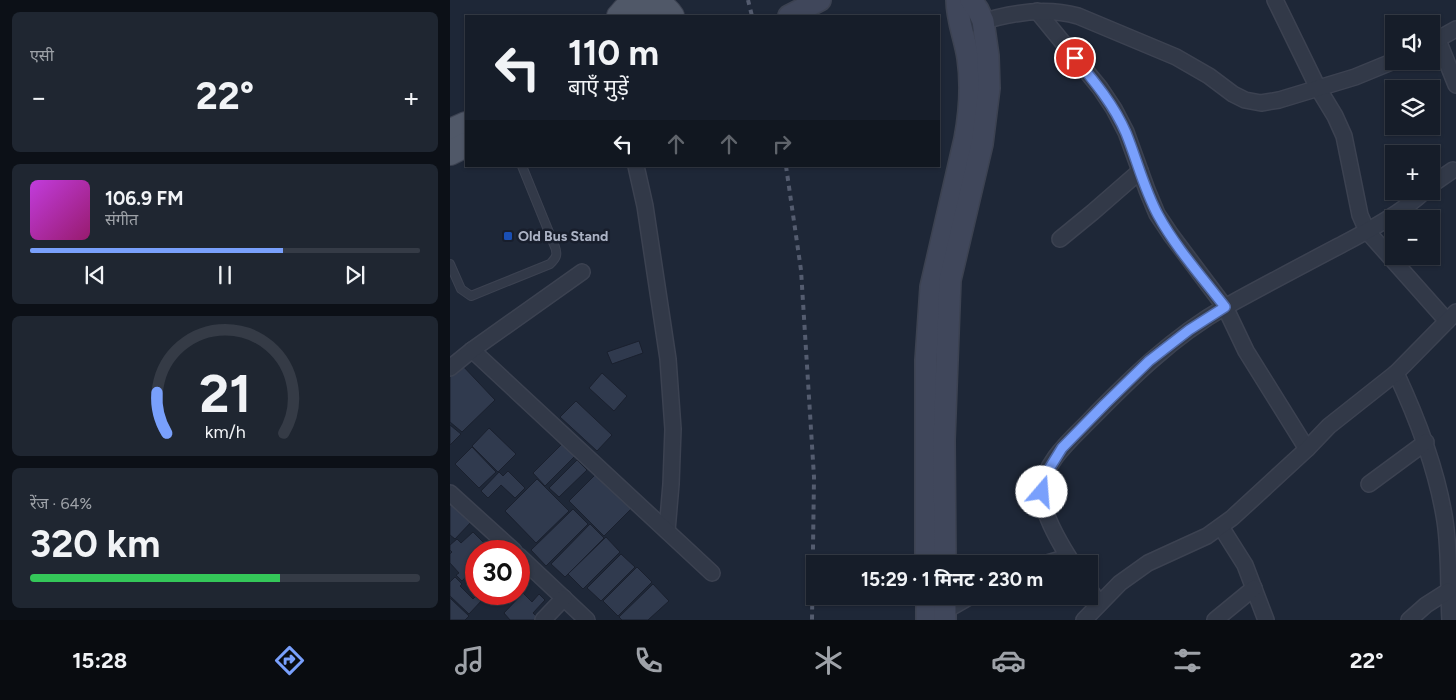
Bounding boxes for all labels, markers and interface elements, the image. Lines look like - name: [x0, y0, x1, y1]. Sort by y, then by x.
- map controls: [1385, 15, 1440, 265]
- button: sound: [1385, 15, 1440, 70]
- text: 110 m: [568, 32, 659, 74]
- icon: left: [485, 35, 550, 100]
- pin: [1054, 37, 1096, 79]
- icon: arrive: [1061, 44, 1089, 72]
- text: एसी: [30, 46, 54, 65]
- text: 22°: [196, 73, 254, 119]
- text: बाएँ मुड़ें: [568, 74, 629, 101]
- text: −: [30, 80, 47, 114]
- text: +: [403, 80, 420, 114]
- button: layers: [1385, 80, 1440, 135]
- icon: left: [609, 130, 637, 158]
- icon: ahead: [662, 130, 690, 158]
- icon: ahead: [715, 130, 743, 158]
- icon: right: [768, 130, 796, 158]
- button: +: [1385, 145, 1440, 200]
- text: 106.9 FM: [105, 187, 183, 210]
- text: संगीत: [105, 210, 138, 229]
- button: −: [1385, 210, 1440, 265]
- place label: Old Bus Stand: [518, 228, 608, 245]
- marker: Old Bus Stand: [502, 230, 514, 242]
- icon: previous: [81, 261, 109, 289]
- icon: pause: [211, 261, 239, 289]
- icon: next: [341, 261, 369, 289]
- text: 21: [199, 363, 251, 425]
- text: km/h: [205, 421, 245, 442]
- position arrow: [1015, 465, 1067, 517]
- text: रेंज · 64%: [30, 494, 92, 513]
- text: 320 km: [30, 521, 160, 567]
- speed limit sign: 30: [465, 540, 530, 605]
- text: 15:29 · 1 मिनट · 230 m: [861, 568, 1043, 591]
- icon: directions: [272, 643, 307, 678]
- icon: music: [452, 643, 487, 678]
- icon: phone: [631, 643, 666, 678]
- icon: climate: [811, 643, 846, 678]
- icon: car: [991, 643, 1026, 678]
- icon: filters: [1170, 643, 1205, 678]
- text: 15:28: [72, 647, 127, 674]
- text: 22°: [1350, 647, 1384, 674]

